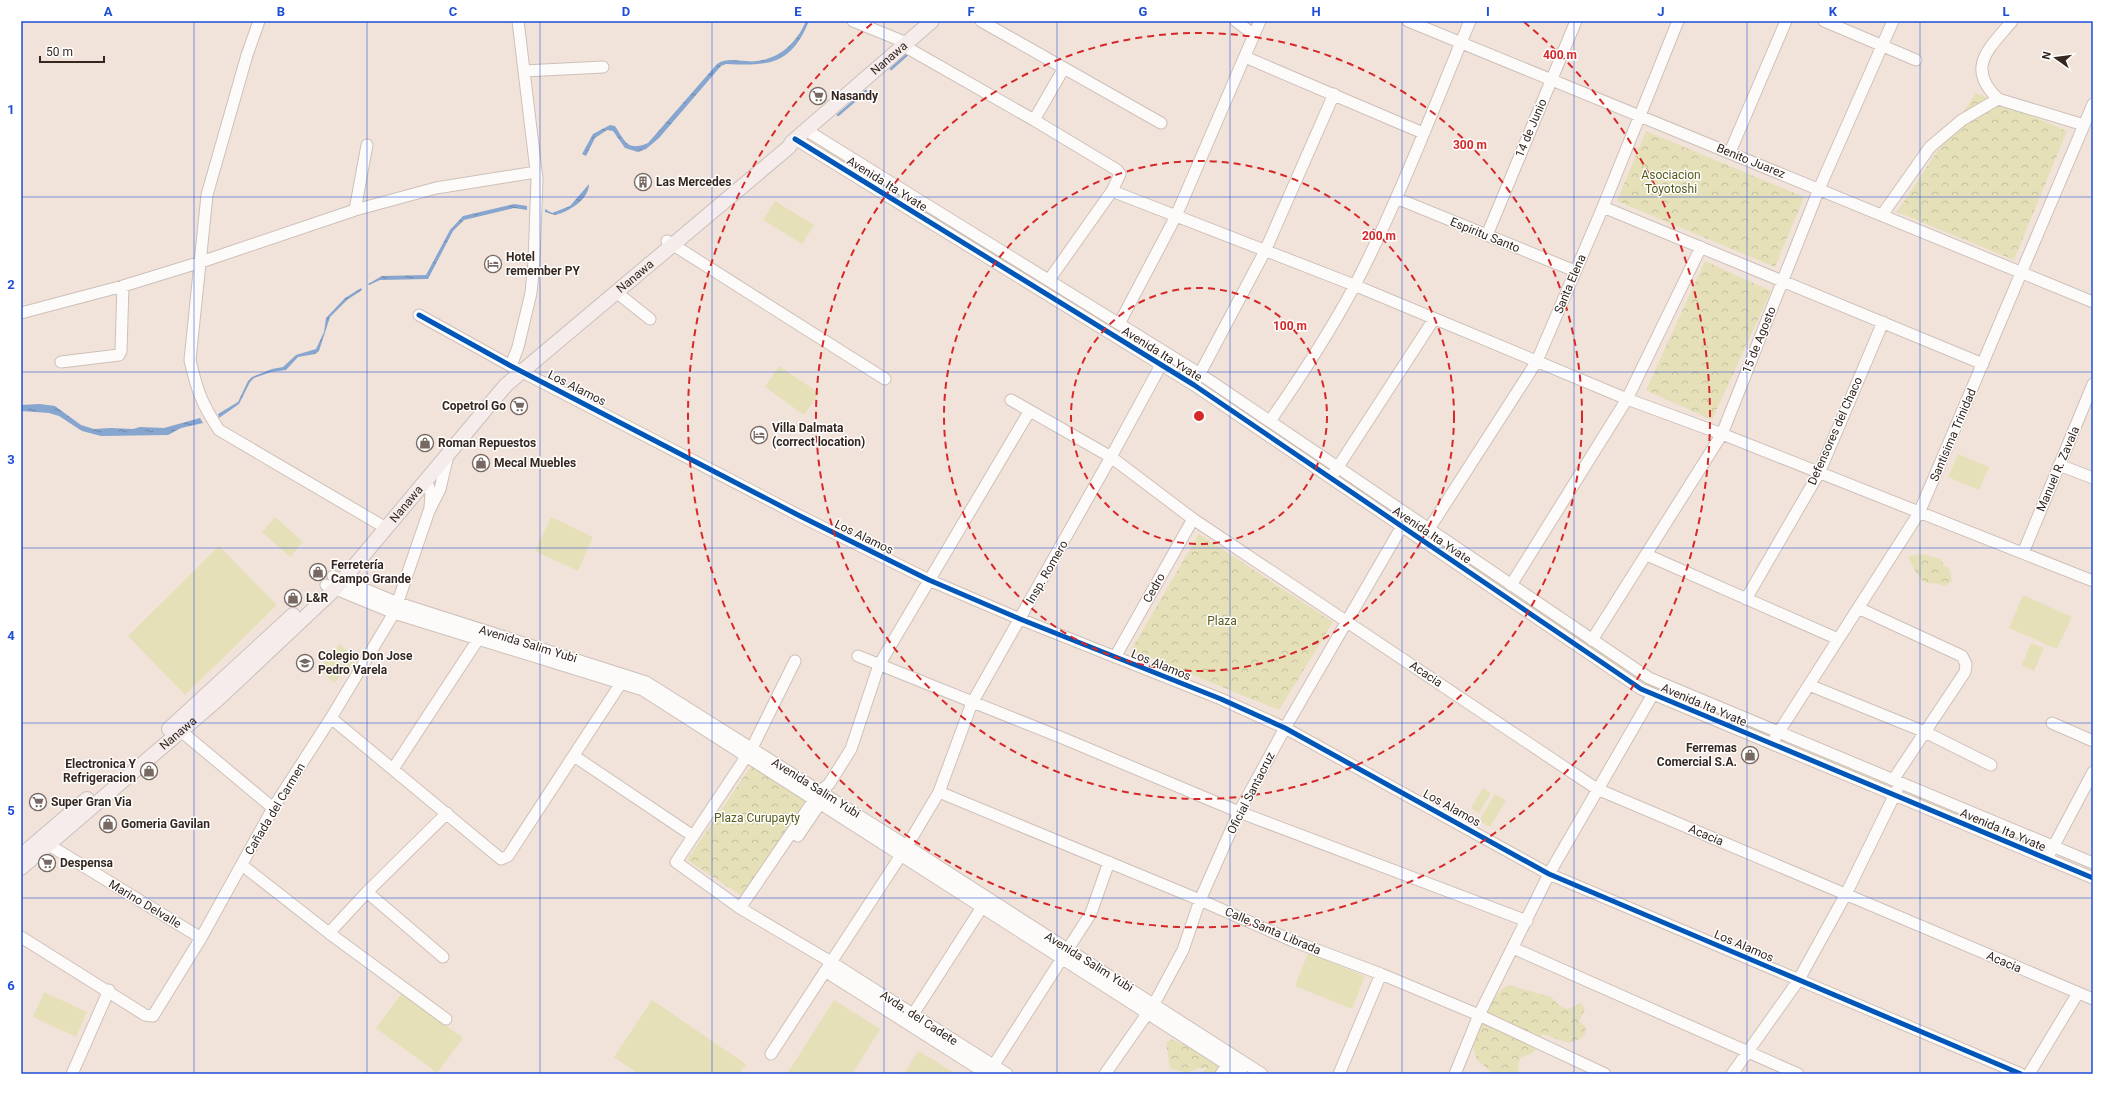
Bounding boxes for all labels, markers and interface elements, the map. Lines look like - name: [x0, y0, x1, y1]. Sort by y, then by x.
- text: A: [104, 4, 113, 19]
- text: B: [277, 4, 285, 19]
- text: C: [449, 4, 458, 19]
- text: D: [622, 4, 630, 19]
- text: E: [794, 4, 802, 19]
- text: F: [967, 4, 975, 19]
- text: G: [1139, 4, 1148, 19]
- text: H: [1311, 4, 1321, 19]
- text: I: [1486, 4, 1490, 19]
- text: J: [1657, 4, 1665, 19]
- text: K: [1829, 4, 1838, 19]
- text: L: [2002, 4, 2010, 19]
- scale bar: [40, 38, 104, 64]
- north arrow: [2036, 38, 2076, 78]
- street label: Nanawa: [868, 39, 910, 78]
- text: 50 m: [46, 45, 73, 59]
- text: 400 m: [1543, 48, 1577, 62]
- text: N: [2040, 50, 2054, 61]
- supermarket icon: Nasandy: [808, 86, 828, 106]
- place label: Nasandy: [831, 89, 879, 103]
- street label: 14 de Junio: [1512, 96, 1550, 159]
- text: 1: [7, 102, 15, 117]
- text: 300 m: [1453, 138, 1487, 152]
- street label: Benito Juarez: [1715, 141, 1788, 181]
- street label: Avenida Ita Yvate: [844, 154, 930, 214]
- park label: Asociacion Toyotoshi: [1641, 168, 1701, 196]
- building icon: Las Mercedes: [633, 172, 653, 192]
- place label: Las Mercedes: [656, 175, 731, 189]
- street label: Espiritu Santo: [1448, 215, 1522, 255]
- text: 200 m: [1362, 229, 1396, 243]
- place label: Hotel remember PY: [506, 250, 580, 278]
- street label: Santa Elena: [1551, 252, 1589, 316]
- hotel icon: Hotel remember PY: [483, 254, 503, 274]
- street label: Nanawa: [614, 257, 656, 296]
- text: 2: [7, 277, 15, 292]
- street label: 15 de Agosto: [1739, 304, 1779, 375]
- text: 100 m: [1273, 319, 1307, 333]
- street label: Avenida Ita Yvate: [1119, 324, 1205, 384]
- street label: Los Alamos: [546, 367, 608, 409]
- street label: Defensores del Chaco: [1805, 375, 1865, 487]
- street label: Santisima Trinidad: [1927, 387, 1979, 483]
- supermarket icon: Copetrol Go: [509, 396, 529, 416]
- place label: Copetrol Go: [442, 399, 506, 413]
- centre of rings: [1192, 409, 1206, 423]
- place label: Villa Dalmata (correct location): [772, 421, 865, 449]
- street label: Manuel R. Zavala: [2034, 424, 2082, 514]
- hotel icon: Villa Dalmata (correct location): [749, 425, 769, 445]
- shop icon: Roman Repuestos: [415, 433, 435, 453]
- place label: Roman Repuestos: [438, 436, 536, 450]
- text: 3: [7, 452, 15, 467]
- shop icon: Mecal Muebles: [471, 453, 491, 473]
- place label: Mecal Muebles: [494, 456, 576, 470]
- street label: Nanawa: [387, 483, 426, 525]
- street label: Avenida Ita Yvate: [1390, 504, 1474, 566]
- street label: Los Alamos: [832, 517, 896, 557]
- street label: Insp. Romero: [1023, 538, 1071, 606]
- place label: Ferretería Campo Grande: [331, 558, 411, 586]
- shop icon: Ferretería Campo Grande: [308, 562, 328, 582]
- street label: Cedro: [1140, 571, 1168, 605]
- shop icon: L&R: [283, 588, 303, 608]
- place label: L&R: [306, 591, 328, 605]
- park label: Plaza: [1207, 614, 1237, 628]
- street label: Avenida Salim Yubi: [477, 622, 579, 666]
- text: 4: [7, 628, 15, 643]
- street label: Los Alamos: [1129, 647, 1193, 683]
- place label: Colegio Don Jose Pedro Varela: [318, 649, 413, 677]
- school or university icon: Colegio Don Jose Pedro Varela: [295, 653, 315, 673]
- street label: Acacia: [1407, 658, 1445, 690]
- street label: Avenida Ita Yvate: [1659, 681, 1749, 729]
- street label: Nanawa: [157, 714, 199, 753]
- place label: Ferremas Comercial S.A.: [1657, 741, 1737, 769]
- shop icon: Ferremas Comercial S.A.: [1740, 745, 1760, 765]
- street label: Oficial Santacruz: [1224, 750, 1278, 836]
- street label: Avenida Salim Yubi: [769, 755, 863, 821]
- place label: Electronica Y Refrigeracion: [63, 757, 137, 785]
- shop icon: Electronica Y Refrigeracion: [139, 761, 159, 781]
- street label: Cañada del Carmen: [242, 761, 308, 857]
- street label: Los Alamos: [1421, 787, 1483, 829]
- supermarket icon: Super Gran Via: [28, 792, 48, 812]
- place label: Super Gran Via: [51, 795, 132, 809]
- text: 5: [7, 803, 15, 818]
- street label: Avenida Ita Yvate: [1958, 806, 2048, 854]
- park label: Plaza Curupayty: [714, 811, 800, 825]
- shop icon: Gomeria Gavilan: [98, 814, 118, 834]
- place label: Gomeria Gavilan: [121, 817, 210, 831]
- street label: Acacia: [1687, 821, 1725, 849]
- supermarket icon: Despensa: [37, 853, 57, 873]
- place label: Despensa: [60, 856, 114, 870]
- street label: Marino Delvalle: [106, 877, 184, 931]
- street label: Calle Santa Librada: [1223, 904, 1323, 958]
- street label: Los Alamos: [1712, 927, 1776, 965]
- street label: Avenida Salim Yubi: [1042, 929, 1136, 995]
- street label: Acacia: [1985, 948, 2023, 976]
- text: 6: [7, 978, 15, 993]
- street label: Avda. del Cadete: [878, 988, 960, 1048]

